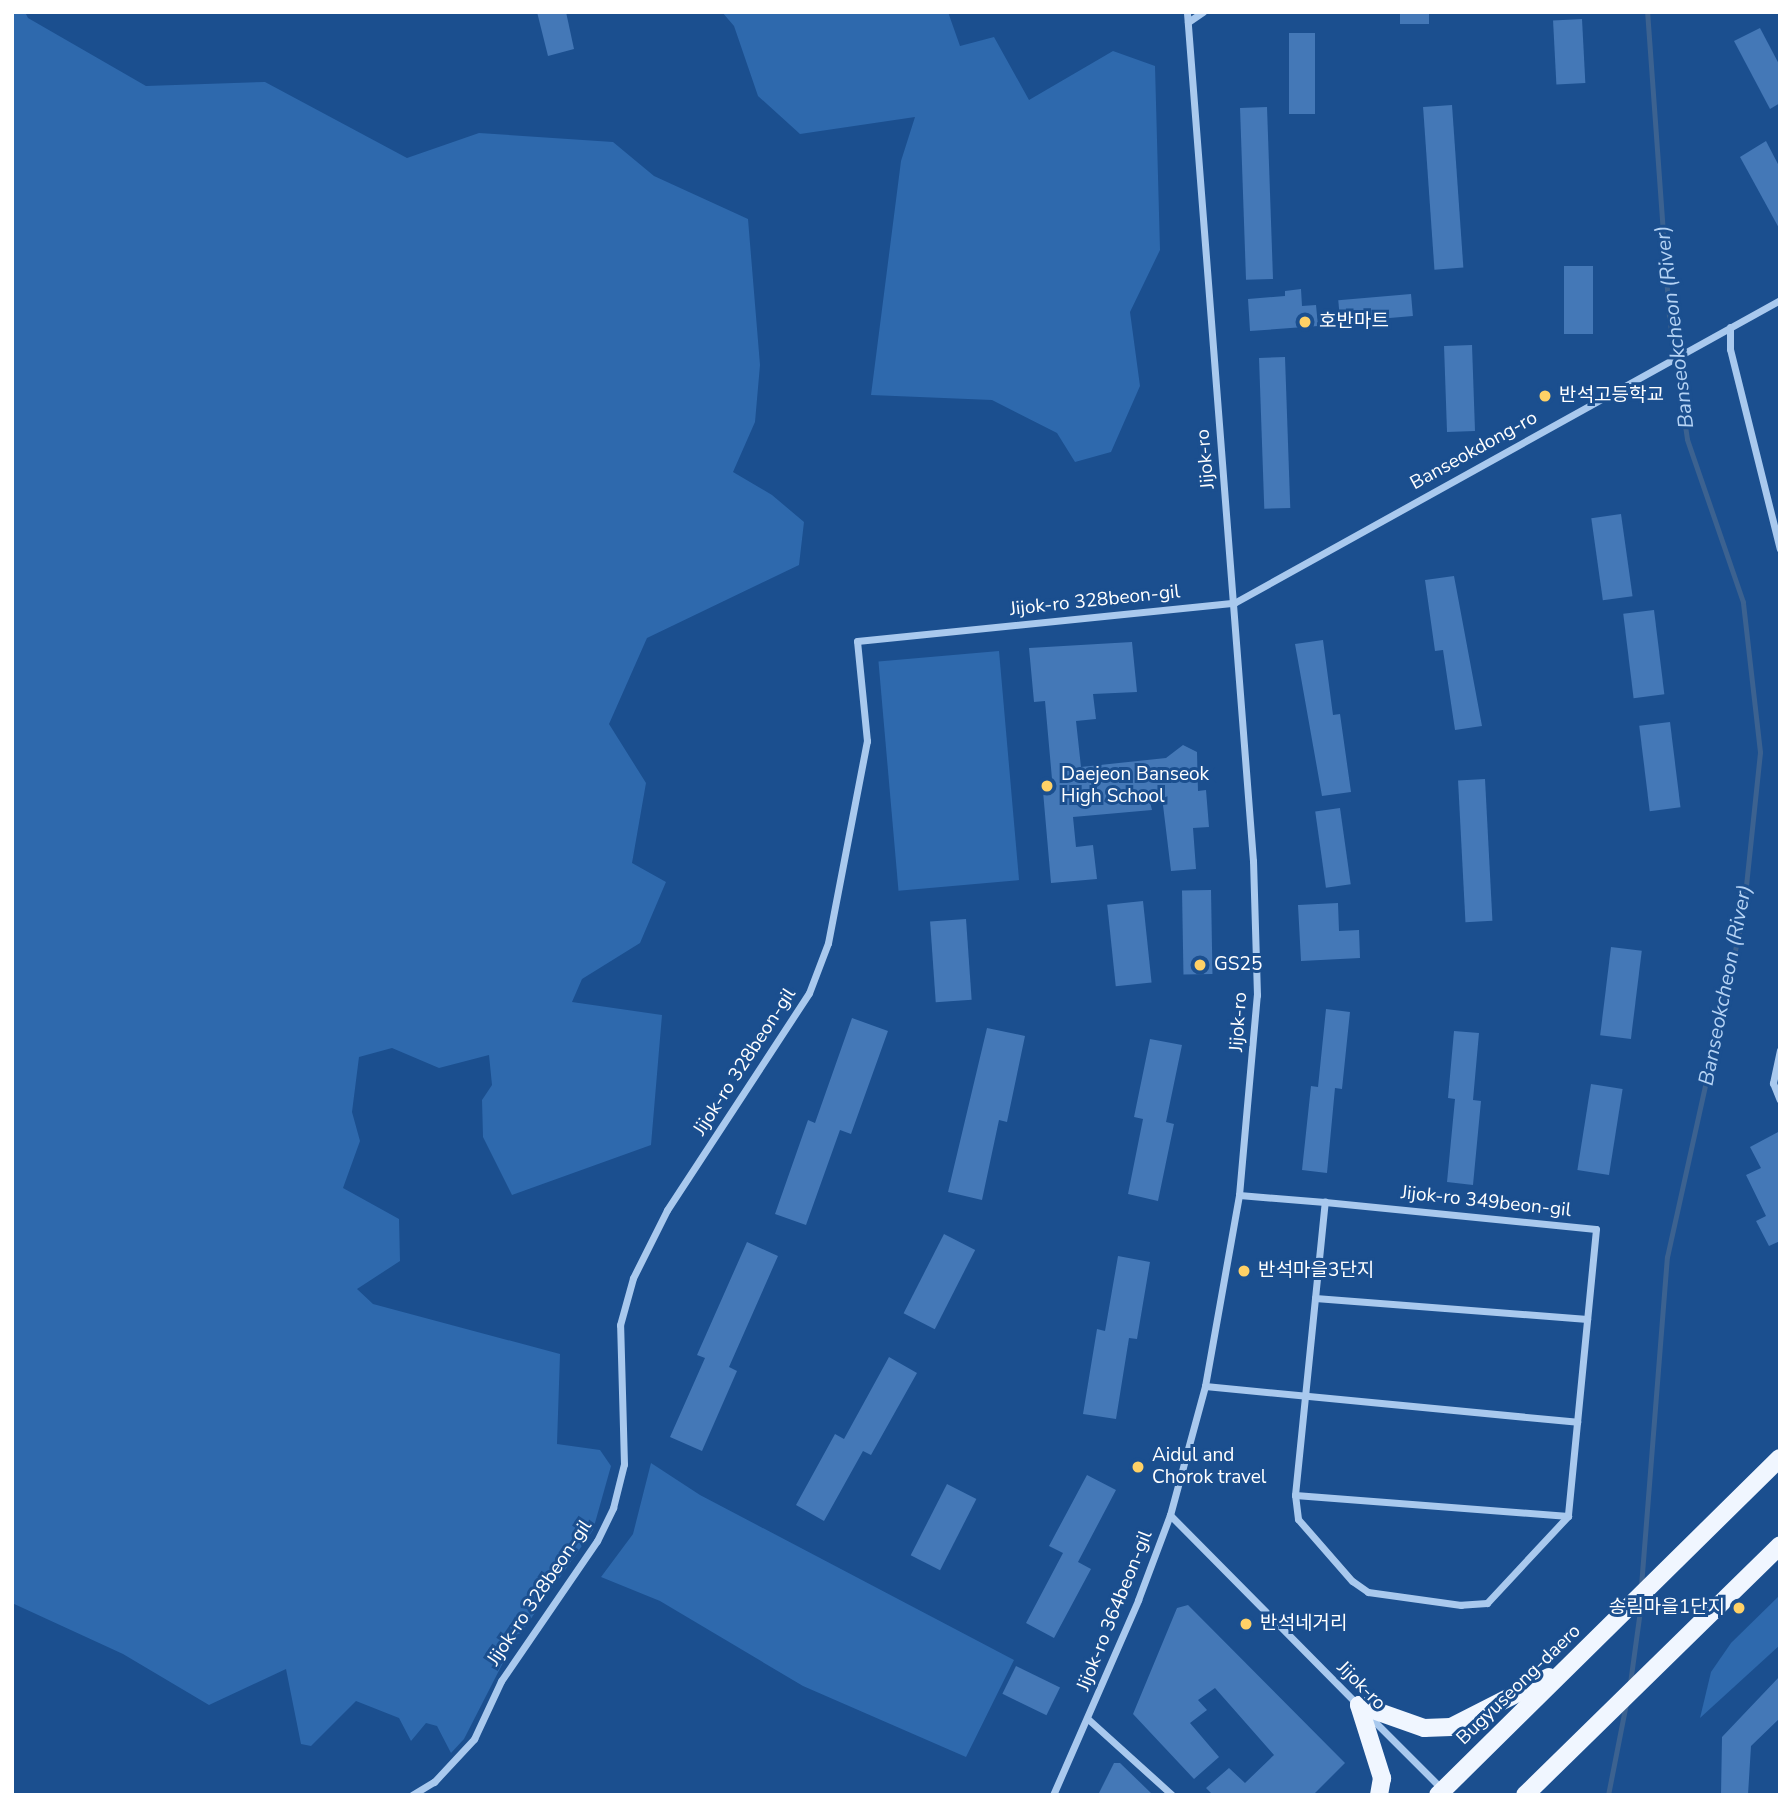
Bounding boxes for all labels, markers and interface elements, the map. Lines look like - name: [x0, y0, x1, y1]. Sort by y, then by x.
- water label: Banseokcheon (River): [1649, 224, 1699, 430]
- place label: 호반마트: [1319, 311, 1389, 333]
- marker: 호반마트: [1297, 314, 1313, 330]
- place label: 반석고등학교: [1559, 385, 1664, 407]
- marker: 반석고등학교: [1537, 388, 1553, 404]
- street label: Banseokdong-ro: [1407, 407, 1541, 495]
- street label: Jijok-ro: [1192, 428, 1220, 490]
- street label: Jijok-ro 328beon-gil: [1009, 581, 1181, 621]
- place label: Daejeon Banseok High School: [1061, 764, 1209, 808]
- marker: Daejeon Banseok High School: [1039, 778, 1055, 794]
- water label: Banseokcheon (River): [1693, 882, 1757, 1088]
- place label: GS25: [1214, 954, 1262, 976]
- marker: GS25: [1192, 957, 1208, 973]
- street label: Jijok-ro 328beon-gil: [689, 984, 801, 1140]
- street label: Jijok-ro: [1226, 991, 1252, 1053]
- street label: Jijok-ro 349beon-gil: [1400, 1182, 1572, 1222]
- place label: 반석마을3단지: [1258, 1260, 1374, 1282]
- marker: 반석마을3단지: [1236, 1263, 1252, 1279]
- place label: Aidul and Chorok travel: [1152, 1445, 1266, 1489]
- marker: Aidul and Chorok travel: [1130, 1459, 1146, 1475]
- street label: Jijok-ro 328beon-gil: [483, 1516, 597, 1670]
- street label: Jijok-ro 364beon-gil: [1072, 1527, 1158, 1695]
- place label: 송림마을1단지: [1609, 1597, 1725, 1619]
- marker: 송림마을1단지: [1731, 1600, 1747, 1616]
- place label: 반석네거리: [1260, 1613, 1347, 1635]
- marker: 반석네거리: [1238, 1616, 1254, 1632]
- street label: Bugyuseong-daero: [1452, 1620, 1586, 1750]
- street label: Jijok-ro: [1332, 1657, 1390, 1715]

